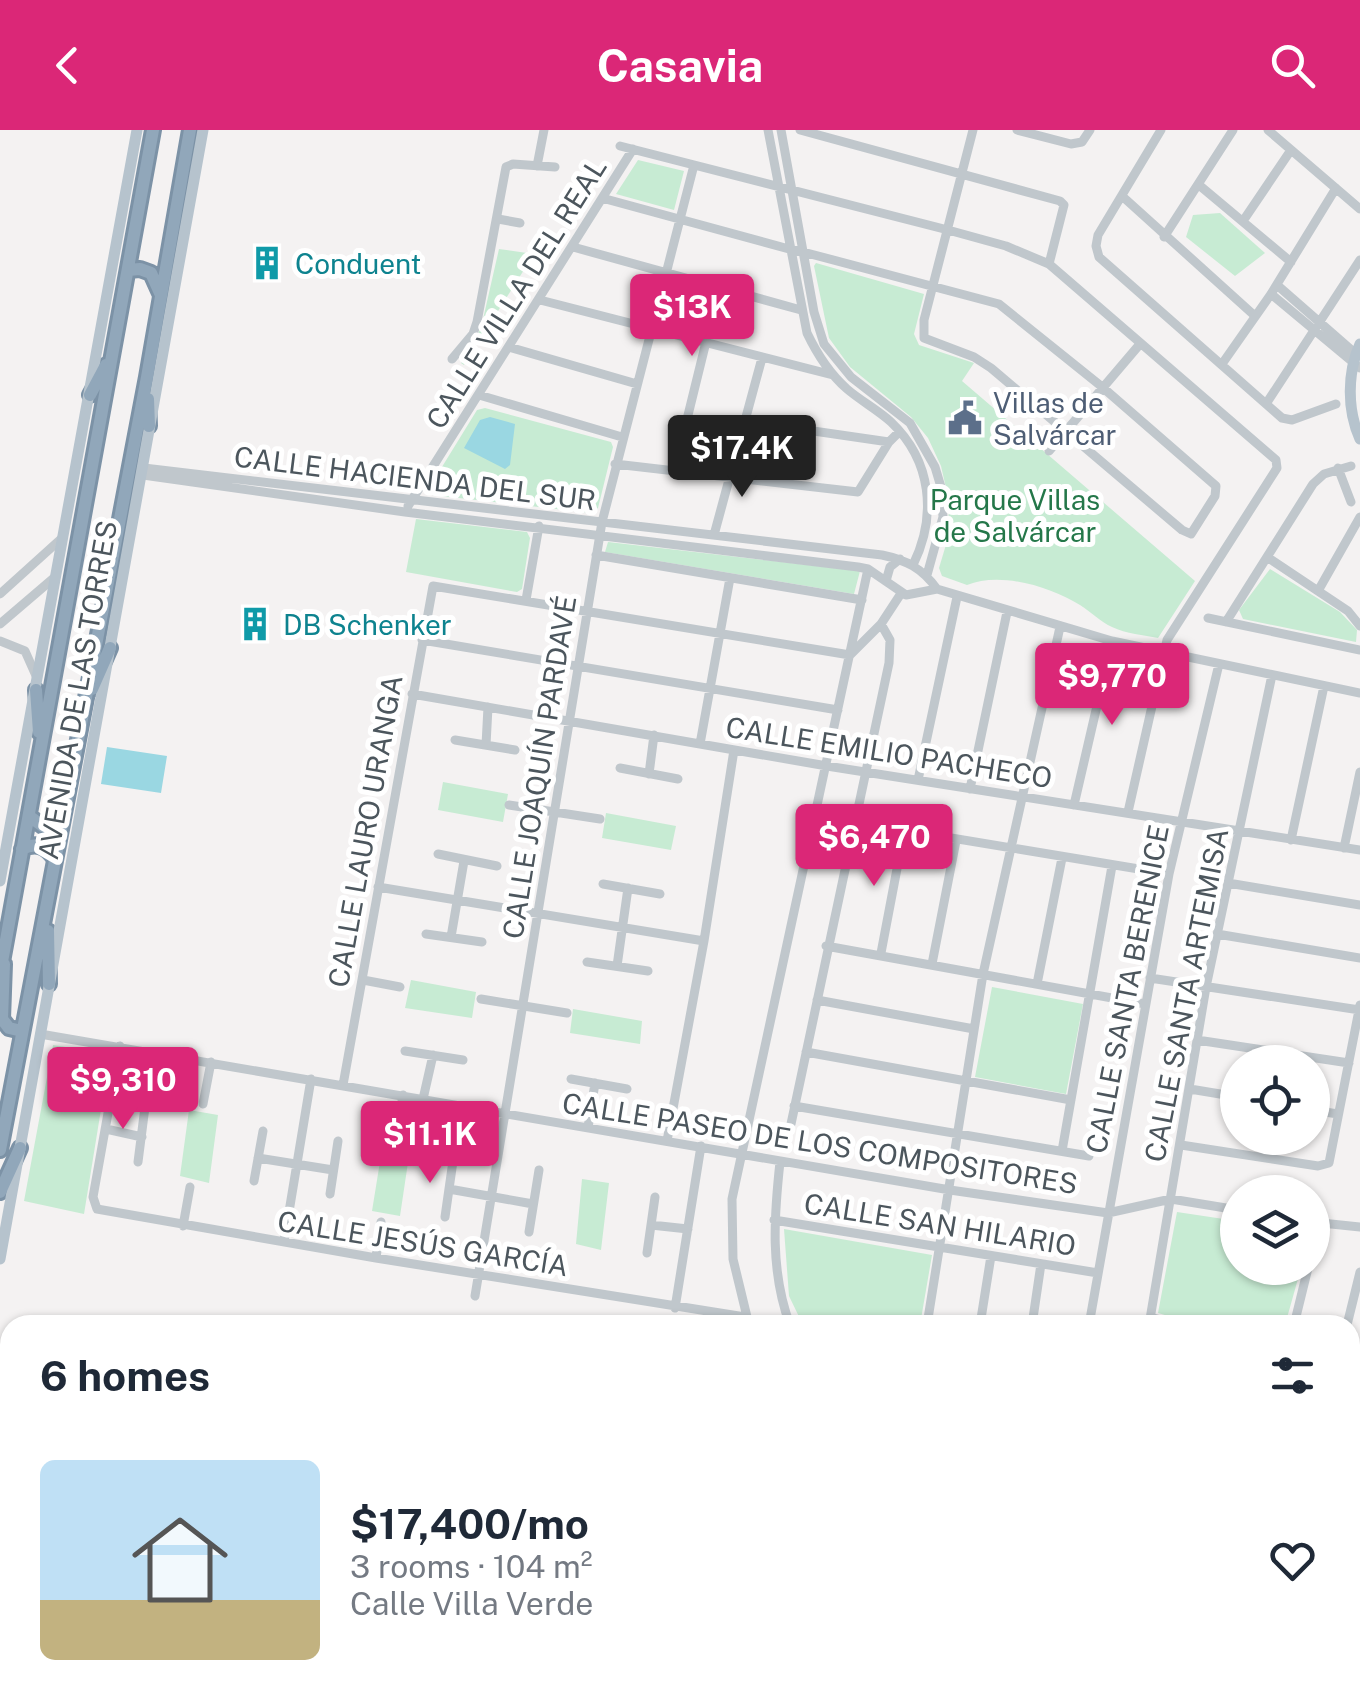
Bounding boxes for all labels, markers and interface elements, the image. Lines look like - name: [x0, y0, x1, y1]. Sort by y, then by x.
- icon: back: [40, 38, 95, 93]
- icon: search: [1265, 38, 1320, 93]
- text: Casavia: [597, 39, 763, 92]
- street label: CALLE VILLA DEL REAL: [419, 152, 613, 434]
- building icon: Conduent: [248, 244, 286, 282]
- place label: Conduent: [295, 247, 422, 280]
- pin: $13K: [633, 274, 751, 359]
- text: $13K: [652, 288, 732, 325]
- place label: Villas de Salvárcar: [993, 386, 1117, 451]
- public building icon: Villas de Salvárcar: [946, 399, 984, 437]
- pin: $17.4K: [661, 415, 823, 500]
- text: $17.4K: [690, 429, 794, 466]
- street label: CALLE HACIENDA DEL SUR: [232, 439, 598, 517]
- park label: Parque Villas de Salvárcar: [930, 483, 1100, 548]
- street label: AVENIDA DE LAS TORRES: [31, 518, 123, 862]
- street label: CALLE JOAQUÍN PARDAVÉ: [496, 593, 582, 941]
- building icon: DB Schenker: [236, 605, 274, 643]
- place label: DB Schenker: [283, 608, 452, 641]
- pin: $9,770: [1031, 643, 1193, 728]
- text: $9,770: [1057, 657, 1167, 694]
- street label: CALLE LAURO URANGA: [321, 672, 409, 990]
- street label: CALLE EMILIO PACHECO: [723, 710, 1055, 794]
- pin: $6,470: [793, 804, 955, 889]
- text: $6,470: [817, 818, 931, 855]
- street label: CALLE SANTA BERENICE: [1079, 822, 1175, 1156]
- street label: CALLE SANTA ARTEMISA: [1137, 825, 1235, 1165]
- map controls: [1220, 1045, 1330, 1285]
- button: locate: [1220, 1045, 1330, 1155]
- pin: $9,310: [42, 1047, 204, 1132]
- text: $9,310: [69, 1061, 177, 1098]
- street label: CALLE PASEO DE LOS COMPOSITORES: [560, 1086, 1080, 1200]
- pin: $11.1K: [349, 1101, 511, 1186]
- text: $11.1K: [383, 1115, 477, 1152]
- button: layers: [1220, 1175, 1330, 1285]
- street label: CALLE SAN HILARIO: [802, 1186, 1078, 1262]
- street label: CALLE JESÚS GARCÍA: [275, 1204, 571, 1282]
- icon: filters: [1265, 1348, 1320, 1403]
- text: 6 homes: [40, 1351, 210, 1400]
- text: $17,400/mo: [350, 1499, 589, 1548]
- icon: home: [120, 1500, 240, 1620]
- icon: heart: [1265, 1533, 1320, 1588]
- text: 3 rooms · 104 m²: [350, 1548, 593, 1585]
- text: Calle Villa Verde: [350, 1585, 593, 1622]

